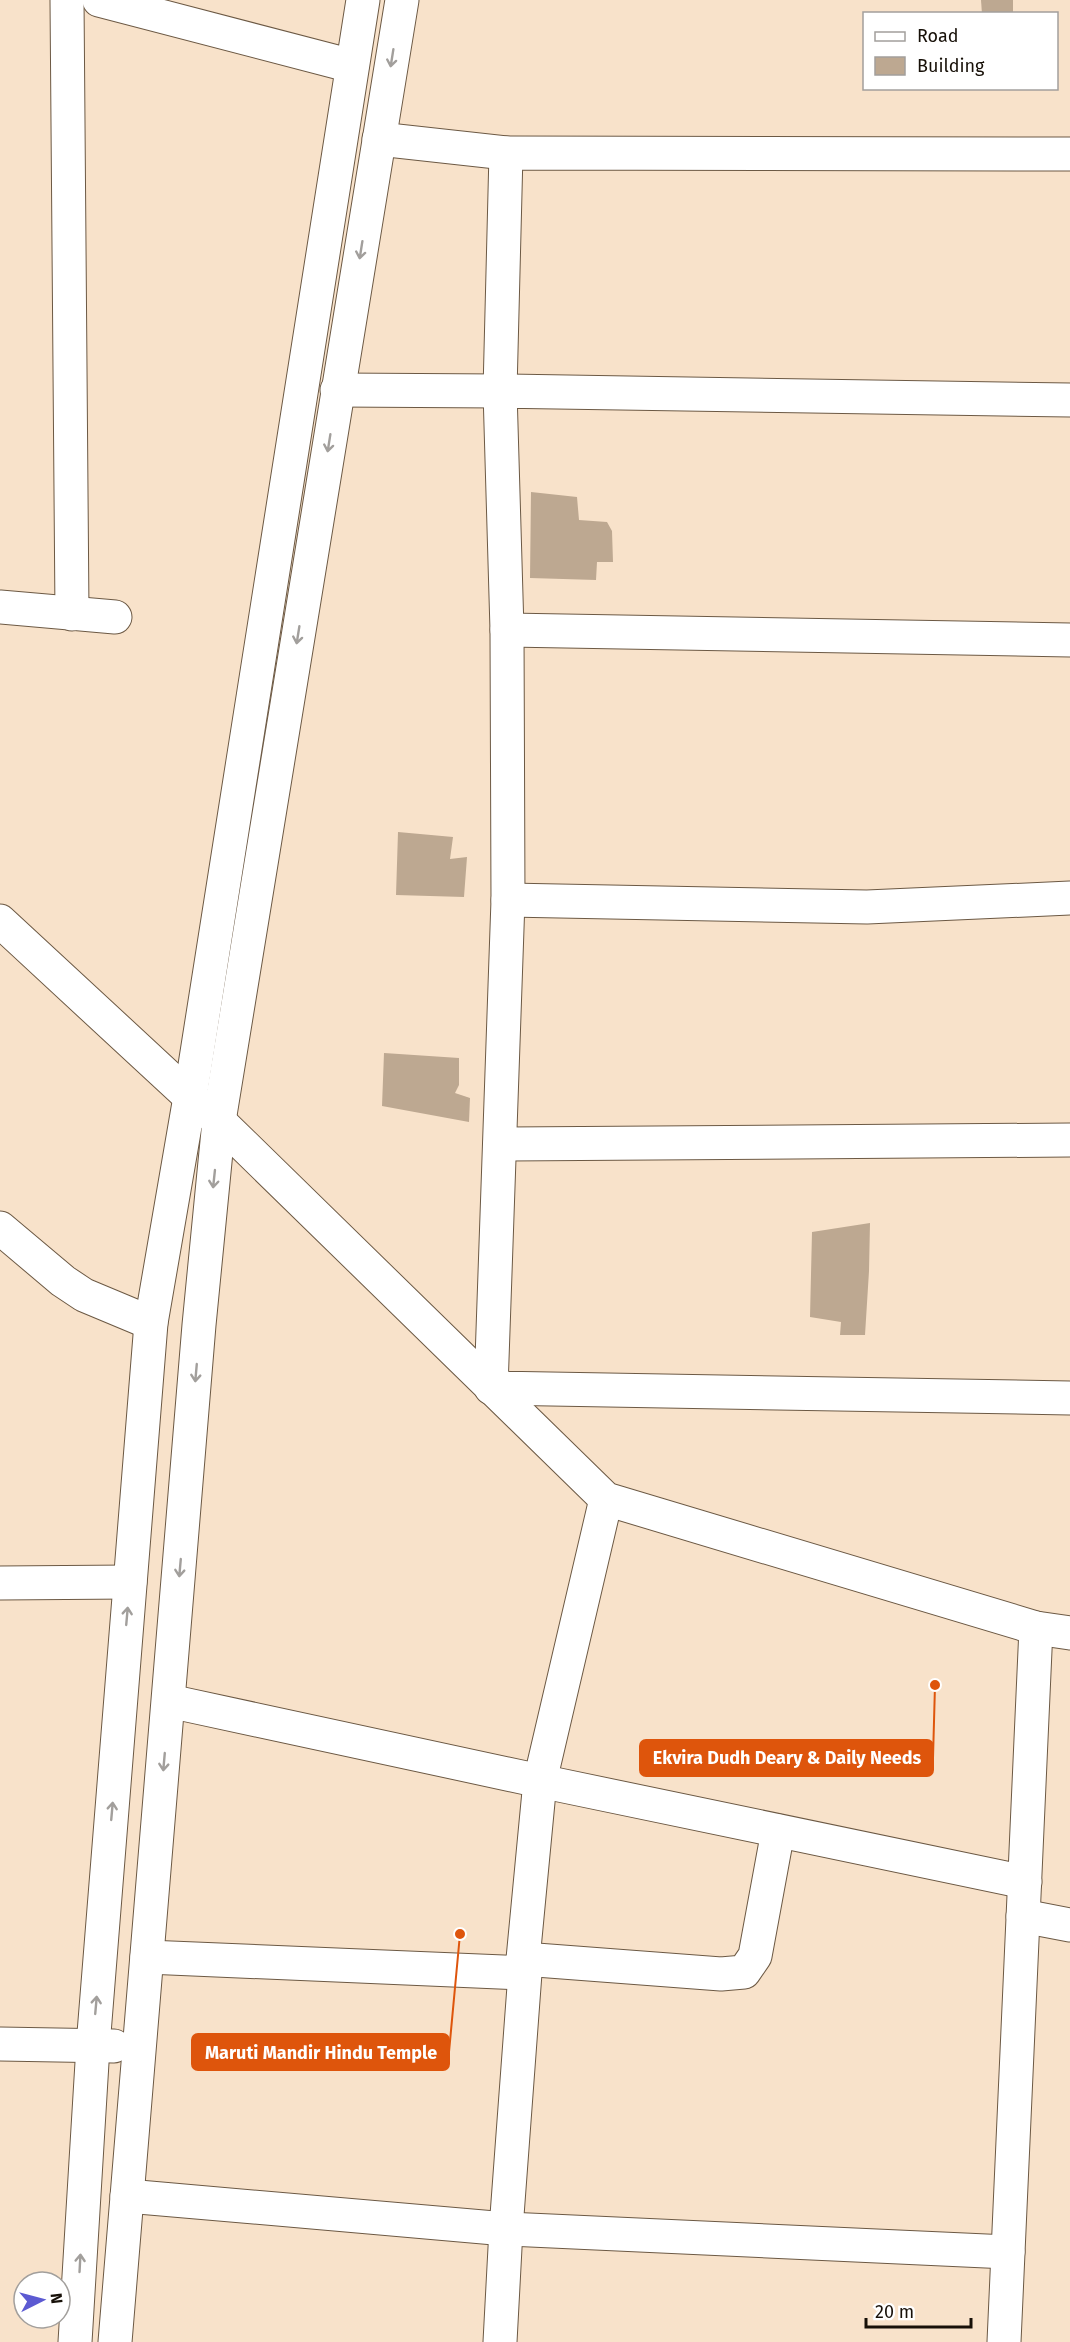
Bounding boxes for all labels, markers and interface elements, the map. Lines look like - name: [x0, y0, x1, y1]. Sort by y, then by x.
- legend: [863, 12, 1058, 90]
- text: Road: [917, 25, 959, 47]
- one-way arrow: [387, 47, 398, 67]
- text: Building: [917, 55, 985, 77]
- one-way arrow: [355, 240, 366, 259]
- one-way arrow: [323, 432, 334, 452]
- one-way arrow: [292, 625, 303, 644]
- one-way arrow: [208, 1169, 219, 1189]
- one-way arrow: [190, 1363, 201, 1383]
- one-way arrow: [174, 1557, 185, 1577]
- one-way arrow: [122, 1607, 133, 1627]
- callout: Ekvira Dudh Deary & Daily Needs: [640, 1740, 933, 1776]
- text: Ekvira Dudh Deary & Daily Needs: [653, 1747, 922, 1769]
- one-way arrow: [158, 1752, 169, 1772]
- one-way arrow: [106, 1801, 117, 1821]
- one-way arrow: [91, 1996, 102, 2016]
- callout: Maruti Mandir Hindu Temple: [192, 2034, 449, 2070]
- text: Maruti Mandir Hindu Temple: [205, 2042, 437, 2064]
- one-way arrow: [74, 2253, 85, 2273]
- north arrow: [12, 2270, 72, 2330]
- scale bar: [866, 2291, 971, 2329]
- text: N: [46, 2292, 66, 2305]
- text: 20 m: [875, 2301, 914, 2323]

